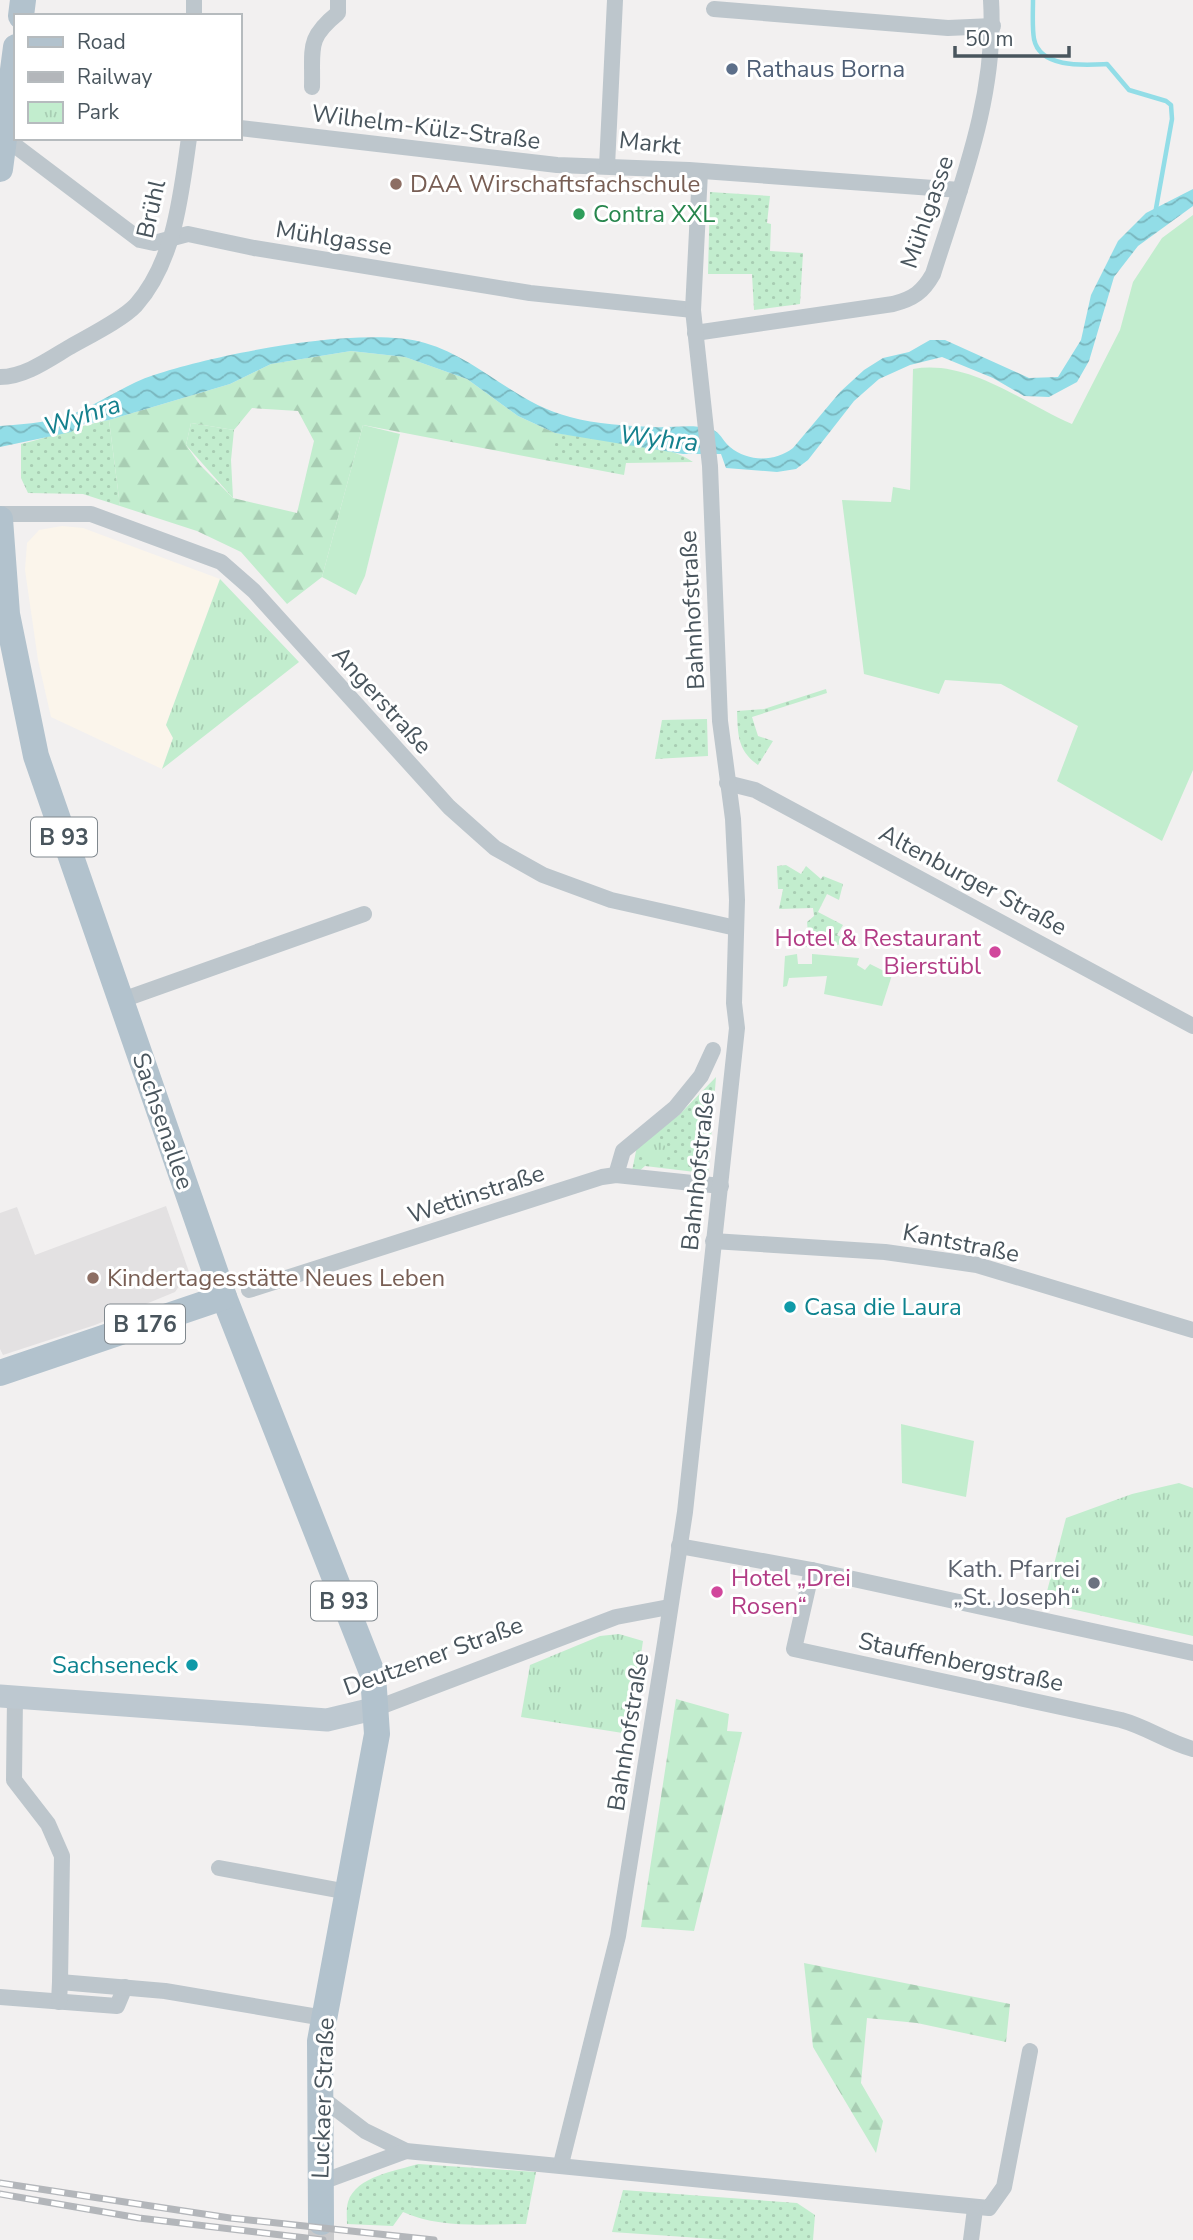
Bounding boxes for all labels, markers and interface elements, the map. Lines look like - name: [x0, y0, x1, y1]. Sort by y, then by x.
- legend: [14, 14, 242, 140]
- scale bar: [955, 14, 1069, 58]
- text: 50 m: [965, 25, 1014, 53]
- text: Road: [77, 28, 126, 56]
- place label: Rathaus Borna: [746, 53, 905, 85]
- marker: Rathaus Borna: [724, 61, 740, 77]
- text: Railway: [77, 63, 152, 91]
- street label: Wilhelm-Külz-Straße: [310, 97, 542, 157]
- text: Park: [77, 98, 119, 126]
- street label: Markt: [618, 124, 683, 162]
- street label: Mühlgasse: [893, 151, 961, 273]
- place label: DAA Wirschaftsfachschule: [410, 168, 700, 200]
- marker: DAA Wirschaftsfachschule: [388, 176, 404, 192]
- street label: Brühl: [129, 177, 173, 241]
- place label: Contra XXL: [593, 198, 715, 230]
- marker: Contra XXL: [571, 206, 587, 222]
- street label: Mühlgasse: [274, 213, 394, 263]
- water label: Wyhra: [39, 387, 125, 444]
- water label: Wyhra: [618, 417, 700, 460]
- street label: Bahnhofstraße: [672, 530, 712, 690]
- street label: Angerstraße: [325, 639, 439, 761]
- street label: Altenburger Straße: [873, 817, 1073, 943]
- road number: B 93: [31, 818, 97, 856]
- place label: Hotel & Restaurant Bierstübl: [775, 922, 982, 982]
- marker: Hotel & Restaurant Bierstübl: [987, 944, 1003, 960]
- street label: Sachsenallee: [125, 1048, 201, 1194]
- street label: Bahnhofstraße: [674, 1090, 722, 1252]
- street label: Wettinstraße: [404, 1157, 548, 1231]
- street label: Kantstraße: [900, 1216, 1022, 1270]
- place label: Kindertagesstätte Neues Leben: [107, 1262, 445, 1294]
- marker: Kindertagesstätte Neues Leben: [85, 1270, 101, 1286]
- place label: Casa die Laura: [804, 1291, 962, 1323]
- marker: Casa die Laura: [782, 1299, 798, 1315]
- road number: B 176: [105, 1304, 185, 1344]
- place label: Kath. Pfarrei „St. Joseph“: [947, 1553, 1080, 1613]
- place label: Hotel „Drei Rosen“: [731, 1562, 851, 1622]
- marker: Kath. Pfarrei „St. Joseph“: [1086, 1575, 1102, 1591]
- road number: B 93: [311, 1582, 377, 1620]
- marker: Hotel „Drei Rosen“: [709, 1584, 725, 1600]
- street label: Deutzener Straße: [339, 1609, 527, 1703]
- street label: Stauffenbergstraße: [856, 1625, 1066, 1699]
- place label: Sachseneck: [52, 1649, 179, 1681]
- street label: Bahnhofstraße: [600, 1651, 656, 1813]
- marker: Sachseneck: [184, 1657, 200, 1673]
- street label: Luckaer Straße: [304, 2017, 342, 2179]

